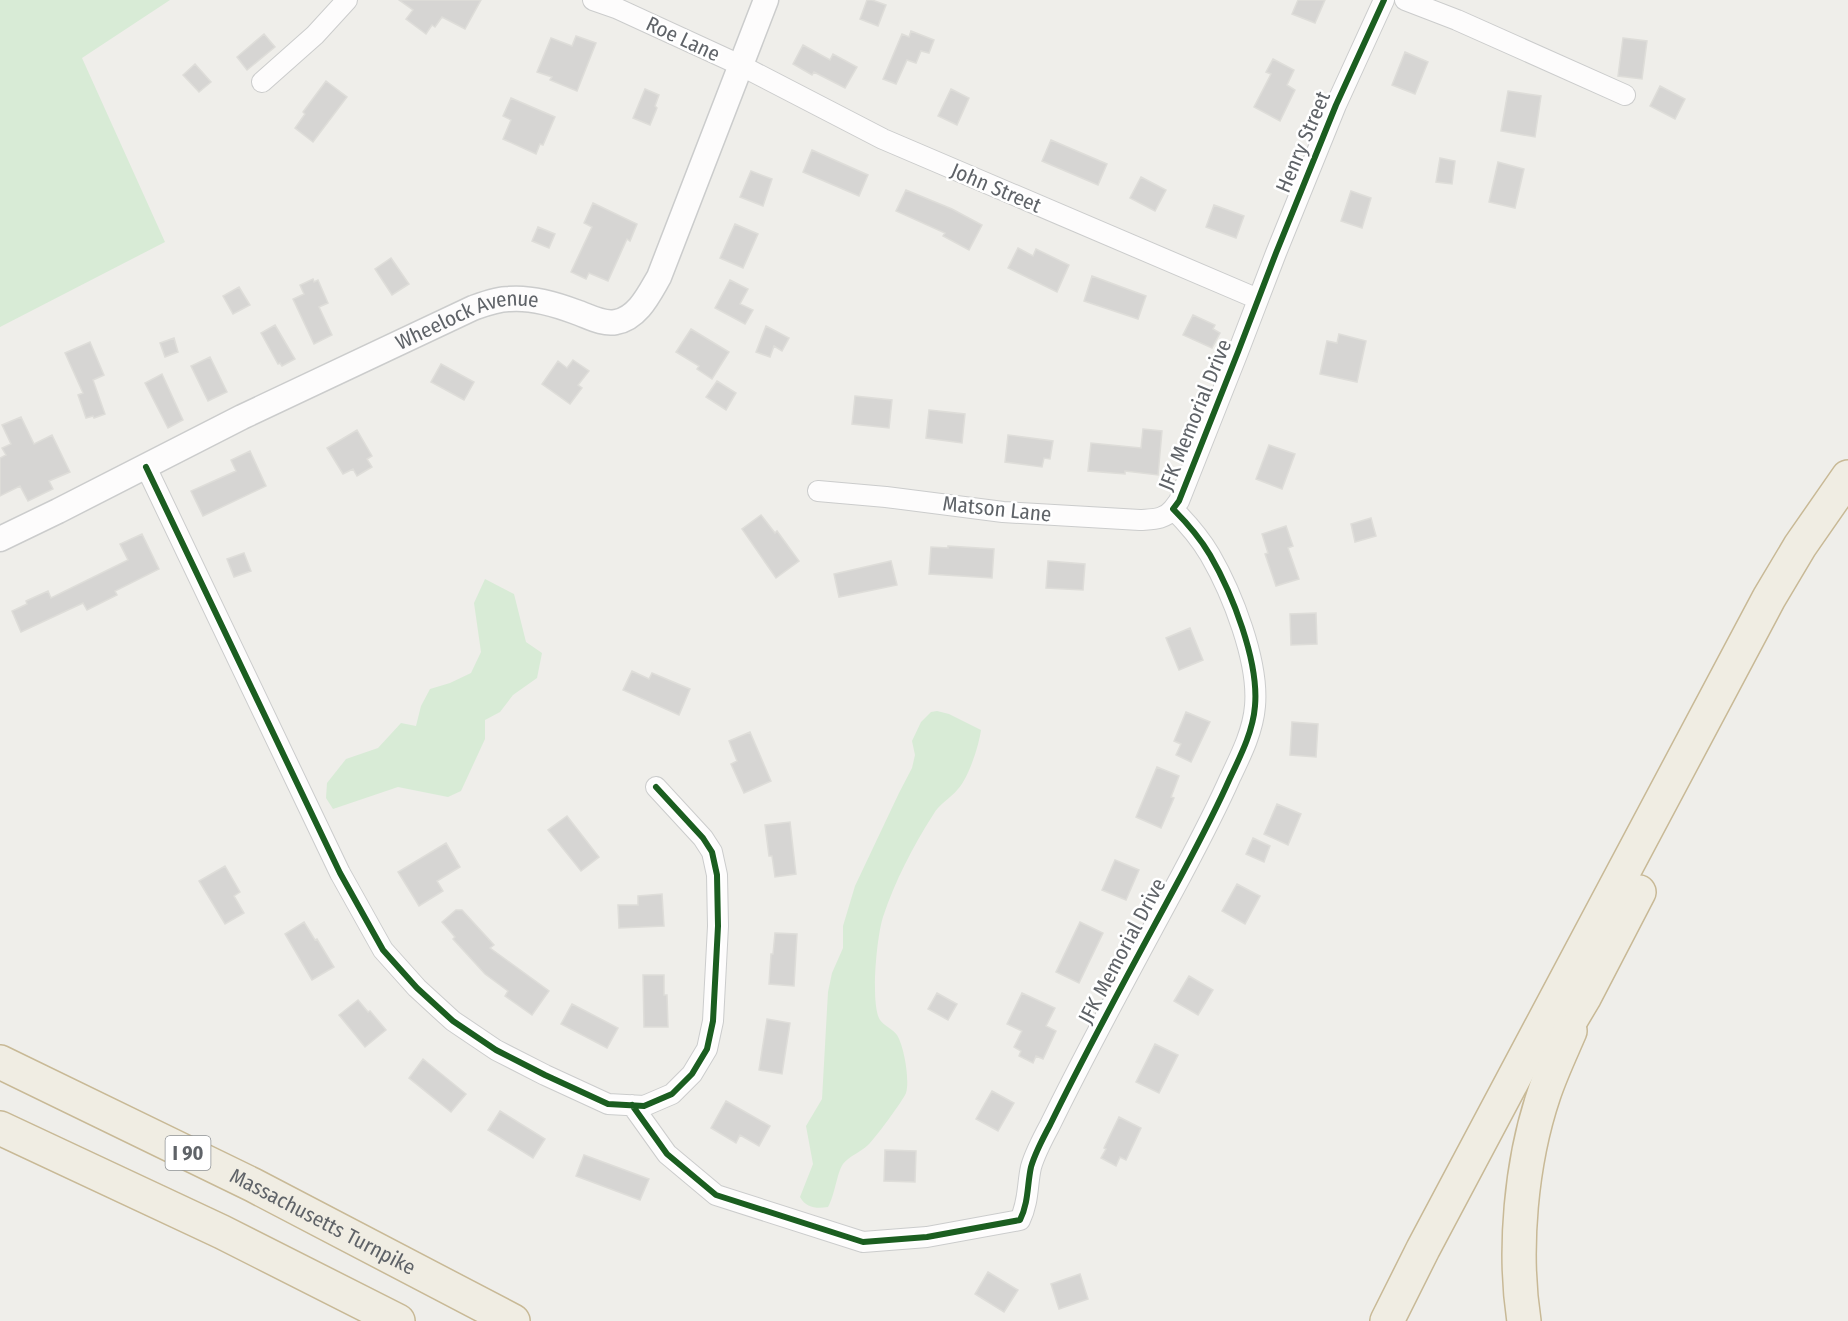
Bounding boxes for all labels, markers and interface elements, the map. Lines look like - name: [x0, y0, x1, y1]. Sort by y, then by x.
- street label: Roe Lane: [642, 11, 724, 67]
- street label: Henry Street: [1270, 87, 1336, 197]
- street label: John Street: [947, 157, 1045, 219]
- street label: Wheelock Avenue: [392, 286, 541, 356]
- street label: JFK Memorial Drive: [1153, 335, 1237, 495]
- street label: Matson Lane: [941, 490, 1053, 528]
- street label: JFK Memorial Drive: [1073, 874, 1171, 1028]
- road number: I 90: [166, 1136, 210, 1170]
- street label: Massachusetts Turnpike: [226, 1163, 420, 1281]

